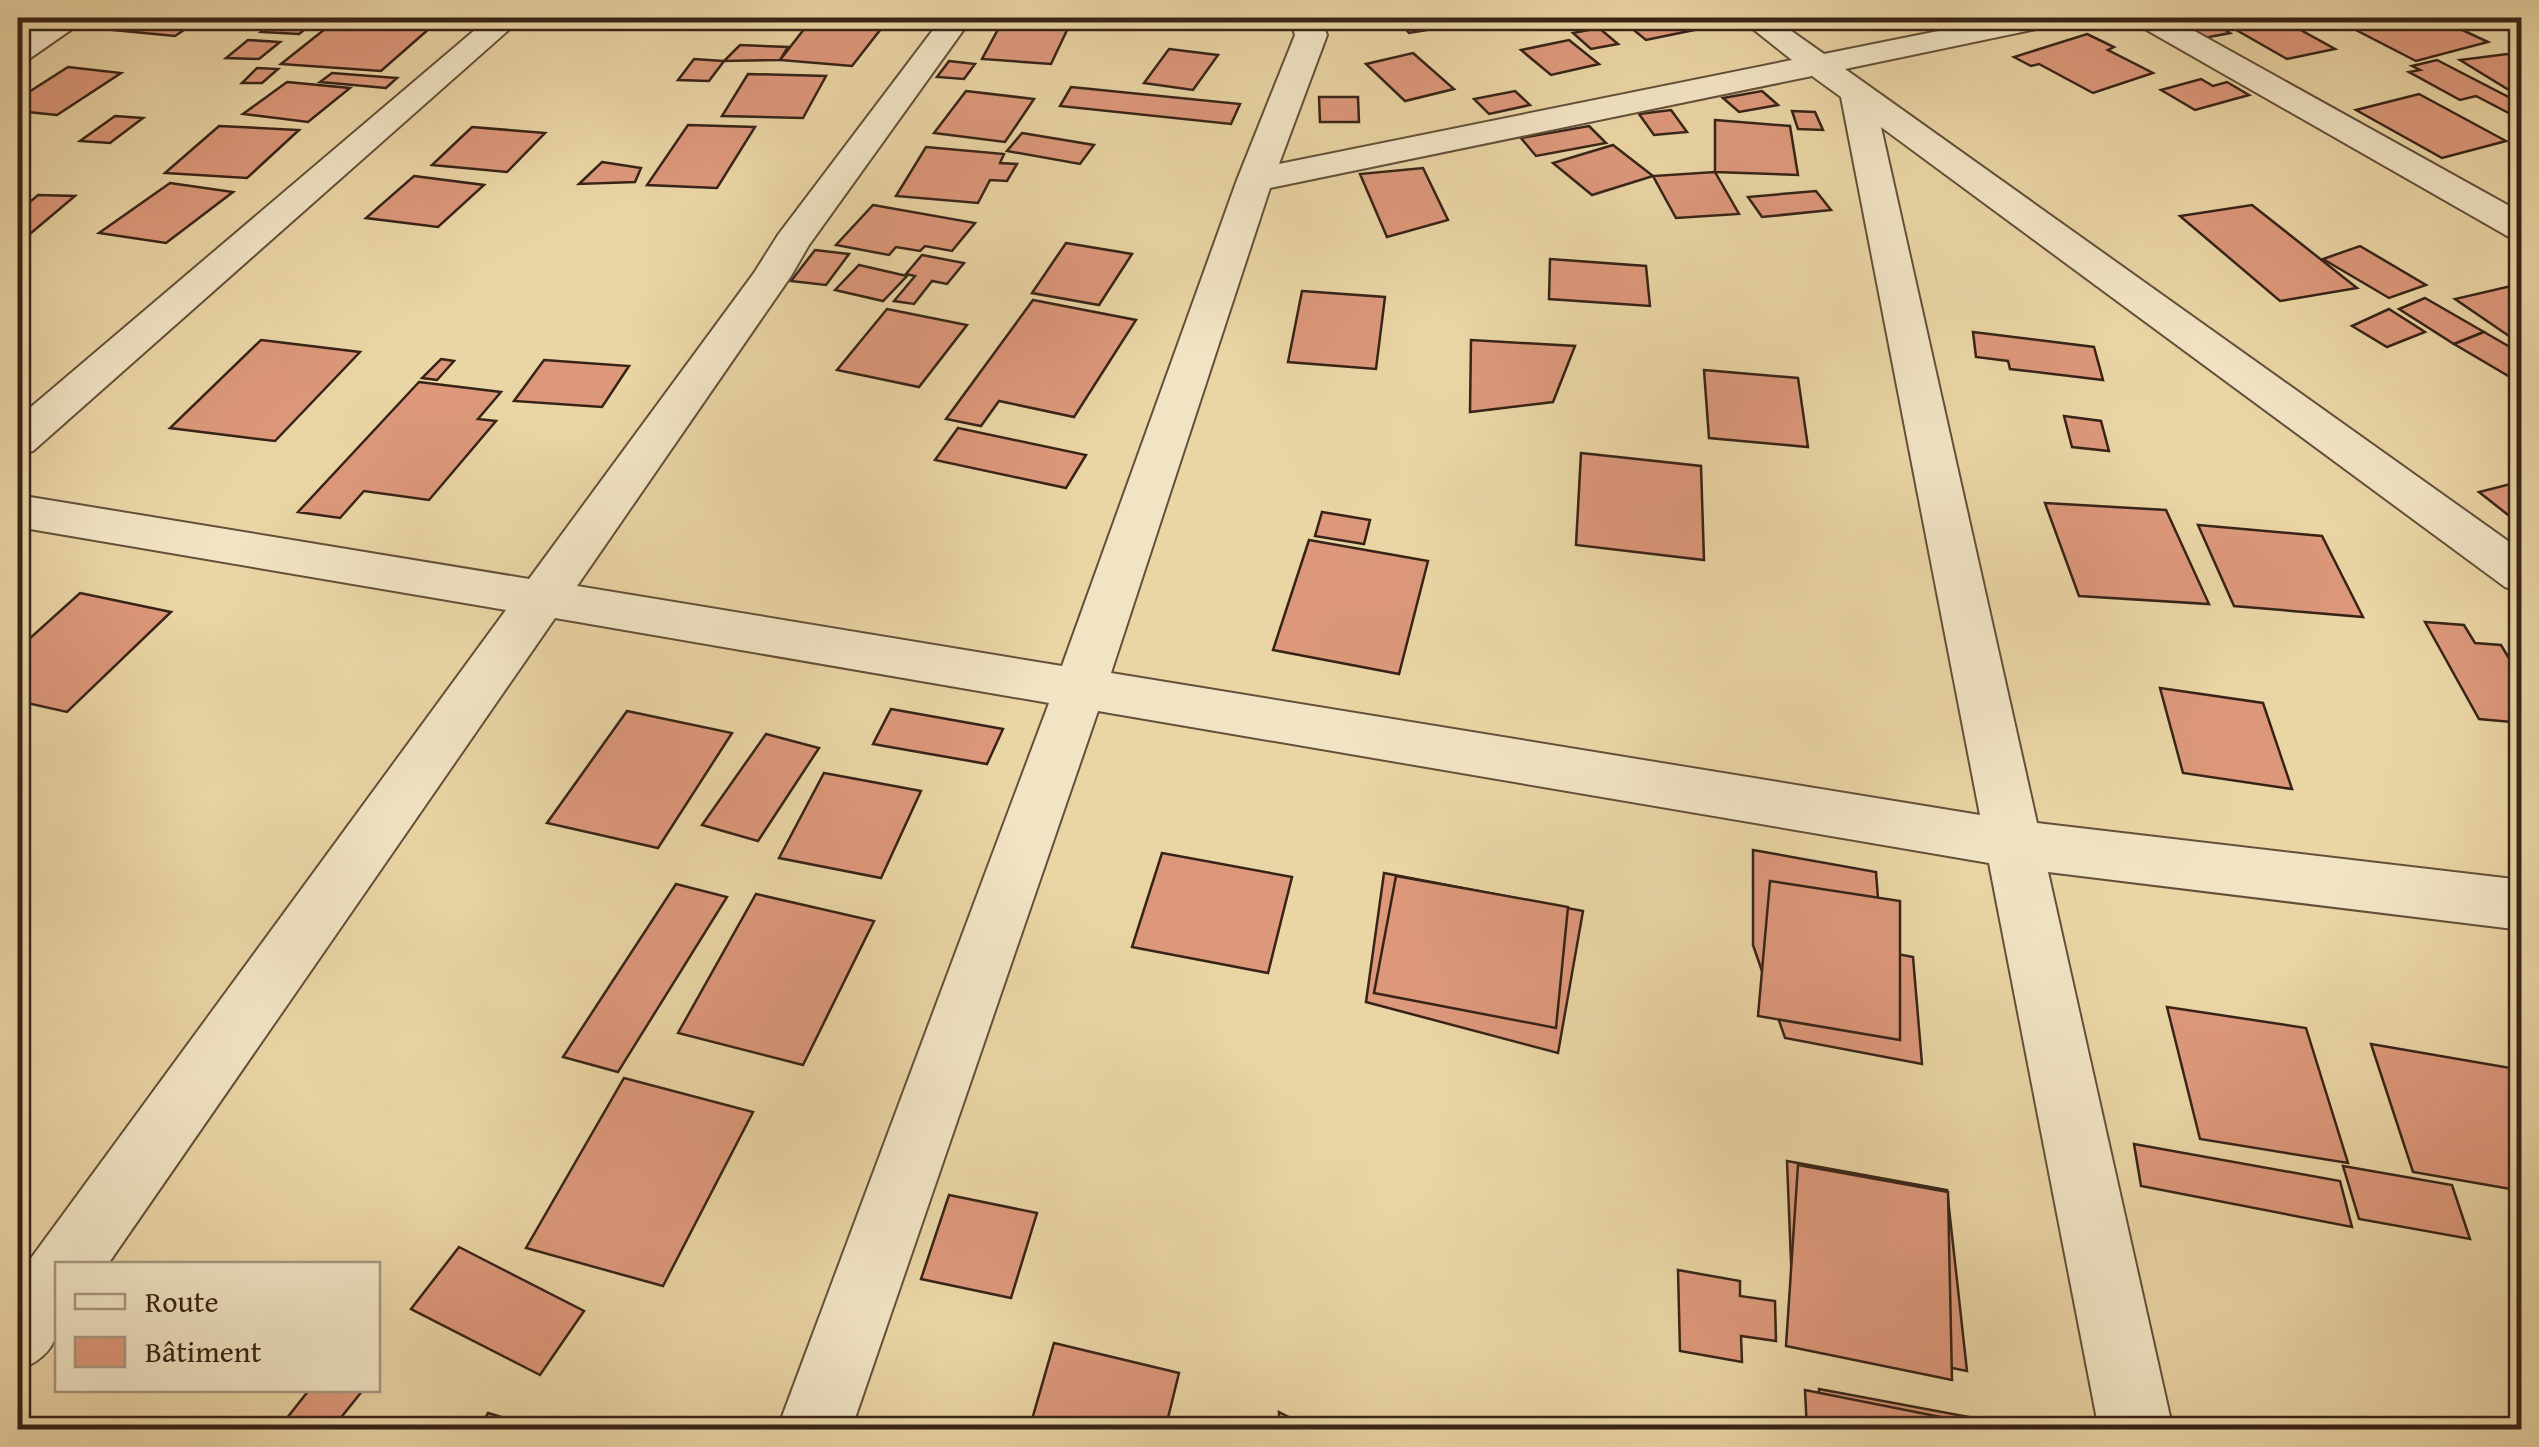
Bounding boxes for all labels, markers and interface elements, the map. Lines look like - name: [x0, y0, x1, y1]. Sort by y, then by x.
- legend: [55, 1262, 380, 1392]
- text: Route: [145, 1279, 218, 1323]
- text: Bâtiment: [145, 1329, 262, 1373]

